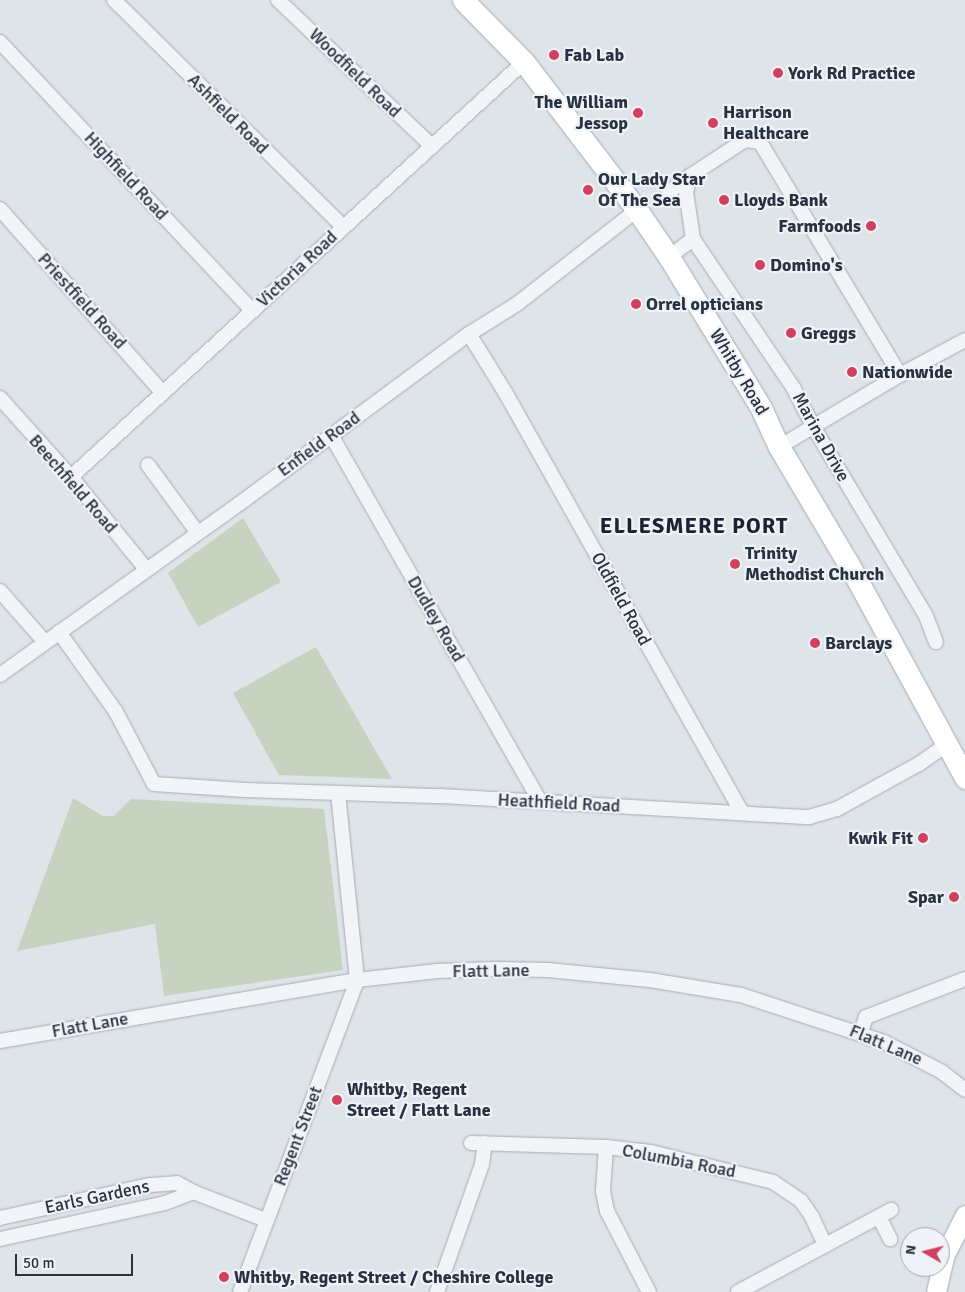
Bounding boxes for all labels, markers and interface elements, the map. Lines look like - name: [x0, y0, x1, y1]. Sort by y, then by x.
- street label: Woodfield Road: [305, 24, 405, 122]
- place label: Fab Lab: [564, 44, 624, 66]
- marker: Fab Lab: [548, 49, 560, 61]
- place label: York Rd Practice: [788, 62, 915, 84]
- marker: York Rd Practice: [772, 67, 784, 79]
- street label: Ashfield Road: [183, 69, 273, 159]
- place label: The William Jessop: [535, 92, 628, 134]
- place label: Harrison Healthcare: [723, 102, 809, 144]
- marker: The William Jessop: [632, 107, 644, 119]
- marker: Harrison Healthcare: [707, 117, 719, 129]
- street label: Highfield Road: [80, 127, 172, 225]
- place label: Our Lady Star Of The Sea: [598, 169, 705, 212]
- marker: Our Lady Star Of The Sea: [582, 184, 594, 196]
- place label: Lloyds Bank: [734, 189, 828, 211]
- marker: Lloyds Bank: [718, 194, 730, 206]
- place label: Farmfoods: [778, 215, 861, 237]
- marker: Farmfoods: [865, 220, 877, 232]
- street label: Victoria Road: [252, 226, 342, 312]
- street label: Priestfield Road: [33, 248, 131, 354]
- place label: Domino's: [770, 254, 843, 276]
- marker: Domino's: [754, 259, 766, 271]
- place label: Orrel opticians: [646, 293, 763, 315]
- marker: Orrel opticians: [630, 298, 642, 310]
- place label: Greggs: [801, 322, 856, 344]
- street label: Whitby Road: [705, 325, 773, 419]
- marker: Greggs: [785, 327, 797, 339]
- place label: Nationwide: [862, 361, 953, 383]
- marker: Nationwide: [846, 366, 858, 378]
- street label: Marina Drive: [788, 389, 854, 485]
- street label: Enfield Road: [274, 407, 364, 481]
- street label: Beechfield Road: [24, 430, 122, 538]
- district label: ELLESMERE PORT: [598, 513, 790, 539]
- place label: Trinity Methodist Church: [745, 543, 884, 586]
- street label: Oldfield Road: [587, 549, 655, 649]
- marker: Trinity Methodist Church: [729, 558, 741, 570]
- street label: Dudley Road: [403, 572, 469, 666]
- place label: Barclays: [825, 632, 892, 654]
- marker: Barclays: [809, 637, 821, 649]
- street label: Heathfield Road: [497, 789, 621, 817]
- place label: Kwik Fit: [848, 827, 913, 849]
- marker: Kwik Fit: [917, 832, 929, 844]
- place label: Spar: [908, 886, 944, 908]
- marker: Spar: [948, 891, 960, 903]
- street label: Flatt Lane: [452, 960, 530, 982]
- street label: Flatt Lane: [50, 1008, 130, 1042]
- street label: Flatt Lane: [846, 1020, 926, 1070]
- place label: Whitby, Regent Street / Flatt Lane: [347, 1079, 491, 1122]
- street label: Regent Street: [269, 1083, 327, 1189]
- marker: Whitby, Regent Street / Flatt Lane: [331, 1094, 343, 1106]
- street label: Columbia Road: [620, 1139, 738, 1183]
- street label: Earls Gardens: [43, 1175, 151, 1219]
- north arrow: [900, 1227, 950, 1277]
- scale bar: [18, 1244, 135, 1276]
- text: N: [902, 1244, 920, 1256]
- text: 50 m: [23, 1254, 54, 1272]
- place label: Whitby, Regent Street / Cheshire College: [234, 1266, 553, 1288]
- marker: Whitby, Regent Street / Cheshire College: [218, 1271, 230, 1283]

